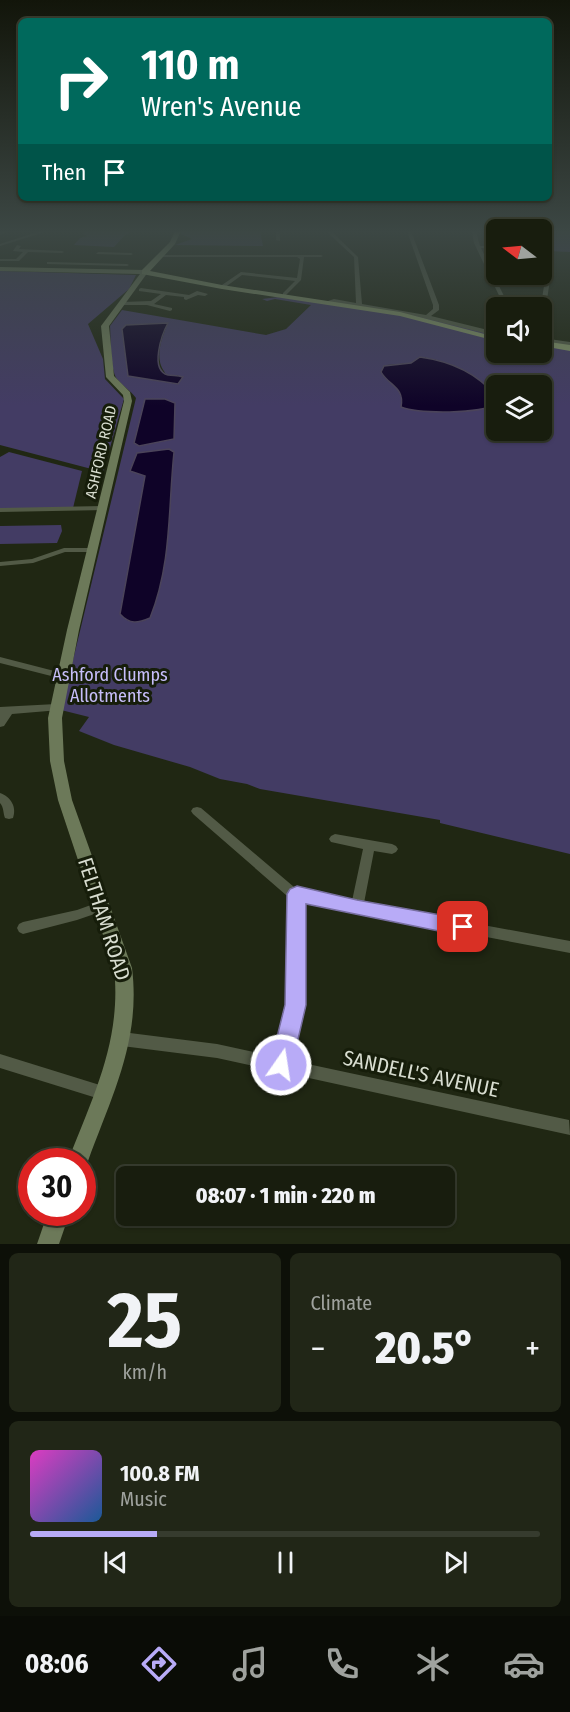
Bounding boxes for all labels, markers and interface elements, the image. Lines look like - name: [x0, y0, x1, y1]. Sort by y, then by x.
- text: 110 m: [141, 40, 240, 90]
- icon: right: [42, 42, 120, 120]
- text: Wren's Avenue: [141, 91, 301, 123]
- icon: arrive: [98, 156, 131, 189]
- text: Then: [42, 159, 86, 186]
- north arrow: [486, 219, 552, 285]
- map controls: [486, 219, 552, 441]
- button: sound: [486, 297, 552, 363]
- button: layers: [486, 375, 552, 441]
- street label: ASHFORD ROAD: [82, 404, 120, 500]
- park label: Ashford Clumps Allotments: [52, 664, 168, 707]
- street label: FELTHAM ROAD: [72, 854, 136, 984]
- pin: [437, 901, 488, 952]
- icon: arrive: [446, 910, 479, 943]
- position arrow: [249, 1033, 313, 1097]
- street label: SANDELL'S AVENUE: [341, 1045, 501, 1103]
- speed limit sign: 30: [18, 1148, 96, 1226]
- text: 08:07 · 1 min · 220 m: [195, 1182, 376, 1209]
- text: 25: [108, 1274, 182, 1368]
- text: Climate: [311, 1291, 372, 1315]
- text: 20.5°: [375, 1321, 475, 1375]
- text: −: [311, 1329, 325, 1369]
- text: +: [525, 1329, 540, 1369]
- text: km/h: [122, 1360, 167, 1384]
- text: 100.8 FM: [120, 1460, 200, 1487]
- text: Music: [120, 1487, 167, 1511]
- icon: previous: [99, 1546, 132, 1579]
- icon: pause: [269, 1546, 302, 1579]
- icon: next: [439, 1546, 472, 1579]
- icon: directions: [138, 1643, 180, 1685]
- icon: music: [229, 1643, 271, 1685]
- icon: phone: [321, 1643, 363, 1685]
- icon: climate: [412, 1643, 454, 1685]
- icon: car: [503, 1643, 545, 1685]
- text: 08:06: [25, 1648, 89, 1680]

